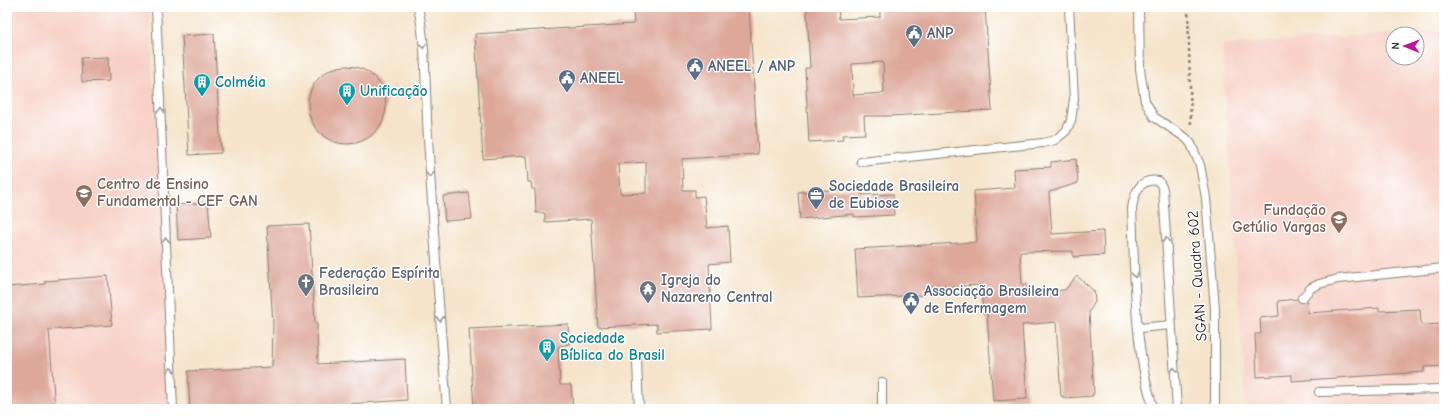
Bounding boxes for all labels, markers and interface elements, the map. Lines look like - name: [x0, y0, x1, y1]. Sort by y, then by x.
- public building icon: ANP: [904, 23, 924, 48]
- place label: ANP: [927, 24, 954, 42]
- north arrow: [1385, 26, 1425, 66]
- text: N: [1389, 42, 1402, 50]
- one-way arrow: [418, 43, 427, 49]
- public building icon: ANEEL / ANP: [685, 56, 705, 81]
- place label: ANEEL / ANP: [708, 57, 796, 75]
- public building icon: ANEEL: [557, 68, 577, 93]
- place label: ANEEL: [580, 69, 624, 87]
- building icon: Colméia: [192, 72, 212, 97]
- place label: Colméia: [215, 73, 266, 91]
- building icon: Unificação: [337, 81, 357, 106]
- place label: Unificação: [360, 82, 428, 100]
- one-way arrow: [156, 107, 165, 113]
- one-way arrow: [426, 172, 435, 178]
- place label: Centro de Ensino Fundamental - CEF GAN: [97, 175, 258, 210]
- place label: Sociedade Brasileira de Eubiose: [829, 177, 959, 212]
- school or university icon: Centro de Ensino Fundamental - CEF GAN: [74, 183, 94, 208]
- office icon: Sociedade Brasileira de Eubiose: [806, 185, 826, 210]
- place label: Fundação Getúlio Vargas: [1232, 201, 1326, 236]
- school or university icon: Fundação Getúlio Vargas: [1329, 209, 1349, 234]
- street label: SGAN - Quadra 602: [1183, 210, 1211, 342]
- one-way arrow: [162, 237, 170, 243]
- one-way arrow: [1161, 237, 1170, 243]
- place label: Federação Espírita Brasileira: [319, 264, 440, 299]
- place label: Igreja do Nazareno Central: [661, 271, 773, 306]
- church icon: Federação Espírita Brasileira: [296, 272, 316, 297]
- one-way arrow: [1131, 272, 1140, 278]
- temple icon: Igreja do Nazareno Central: [638, 279, 658, 304]
- place label: Associação Brasileira de Enfermagem: [924, 282, 1059, 317]
- public building icon: Associação Brasileira de Enfermagem: [901, 290, 921, 315]
- one-way arrow: [436, 316, 445, 322]
- place label: Sociedade Bíblica do Brasil: [560, 329, 665, 364]
- building icon: Sociedade Bíblica do Brasil: [537, 337, 557, 362]
- one-way arrow: [167, 367, 176, 373]
- one-way arrow: [1170, 367, 1179, 373]

